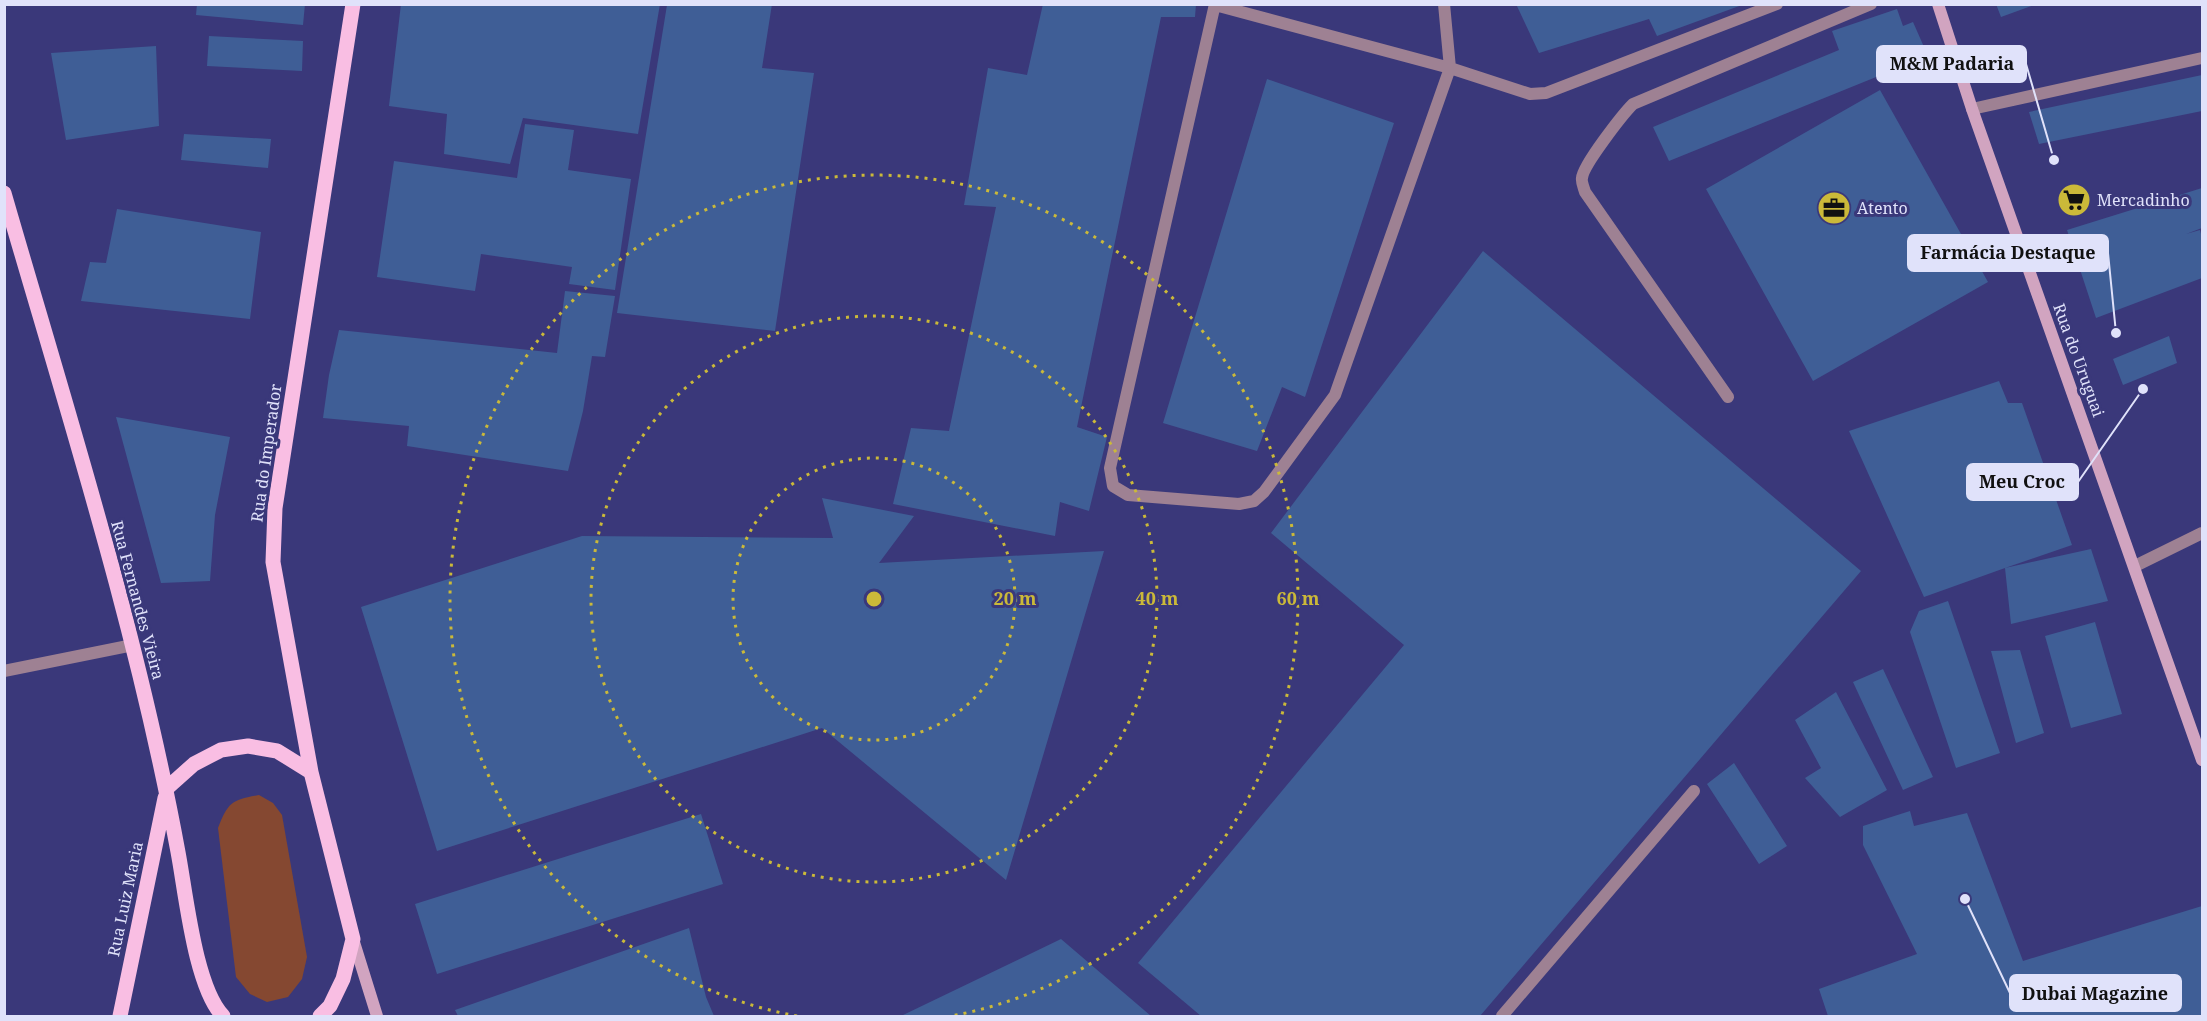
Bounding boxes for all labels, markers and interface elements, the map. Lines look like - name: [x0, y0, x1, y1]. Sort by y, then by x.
- callout: M&M Padaria: [1877, 46, 2026, 82]
- text: M&M Padaria: [1890, 51, 2015, 75]
- supermarket icon: Mercadinho: [2056, 182, 2092, 218]
- place label: Mercadinho: [2097, 189, 2190, 211]
- office icon: Atento: [1816, 190, 1852, 226]
- place label: Atento: [1857, 197, 1908, 219]
- callout: Farmácia Destaque: [1908, 235, 2108, 271]
- text: Farmácia Destaque: [1920, 240, 2096, 264]
- street label: Rua do Uruguai: [2048, 300, 2110, 420]
- street label: Rua do Imperador: [245, 382, 287, 523]
- callout: Meu Croc: [1967, 464, 2078, 500]
- text: Meu Croc: [1979, 469, 2065, 493]
- street label: Rua Fernandes Vieira: [106, 518, 170, 682]
- text: 20 m: [994, 586, 1037, 610]
- text: 40 m: [1136, 586, 1179, 610]
- text: 60 m: [1277, 586, 1320, 610]
- centre of rings: [864, 589, 884, 609]
- street label: Rua Luiz Maria: [102, 839, 148, 959]
- callout: Dubai Magazine: [2010, 975, 2181, 1011]
- text: Dubai Magazine: [2022, 981, 2168, 1005]

